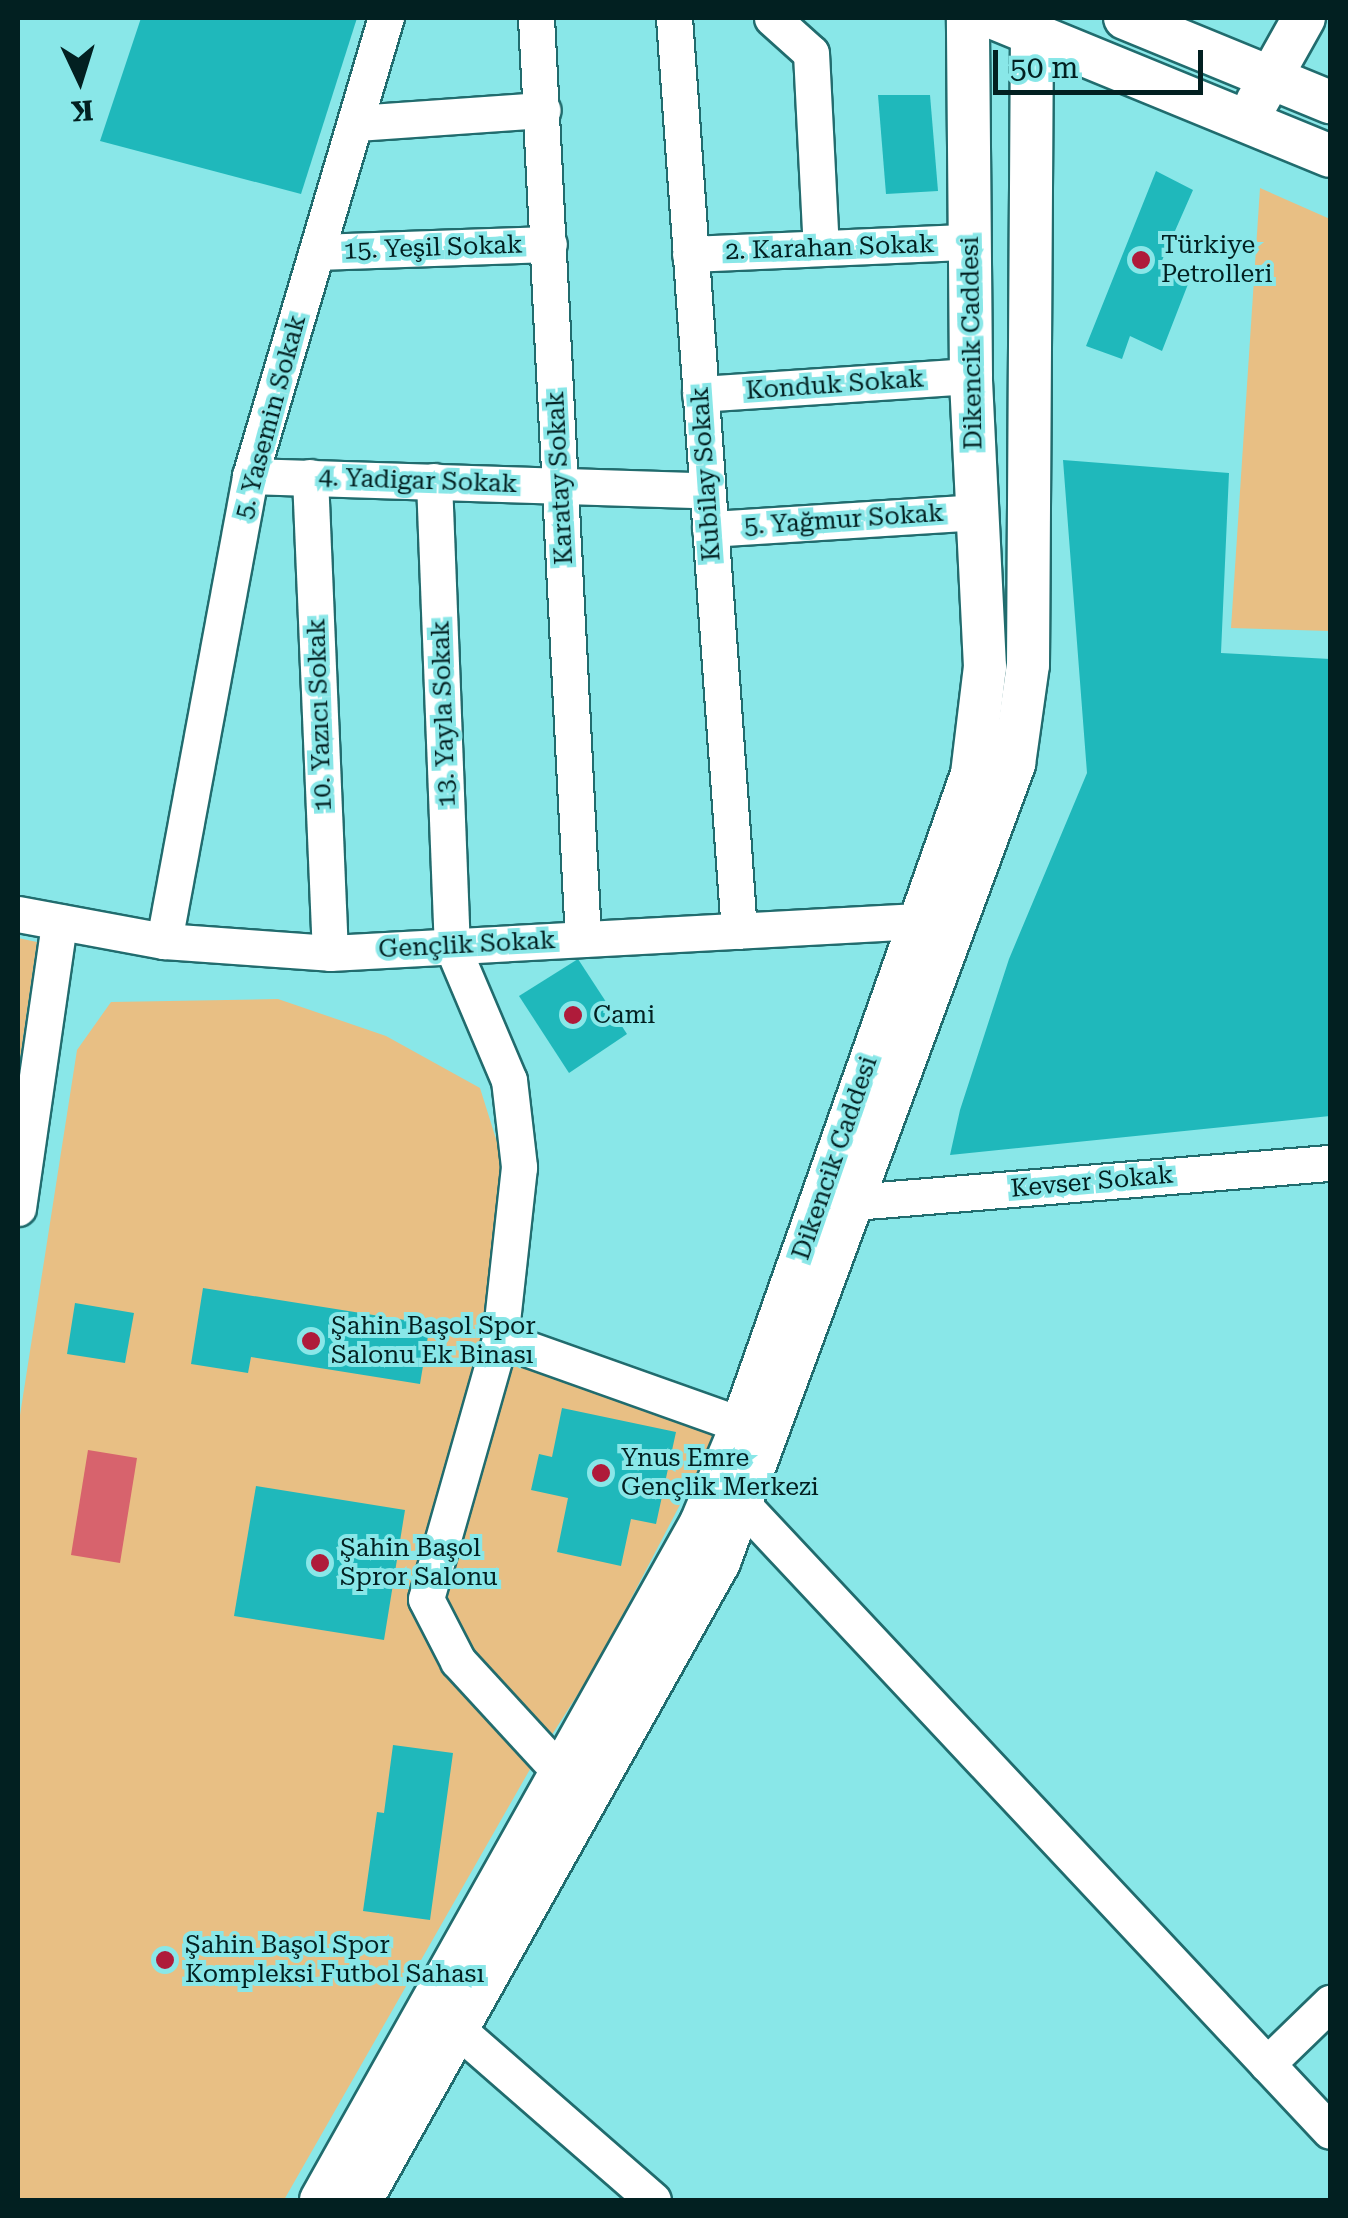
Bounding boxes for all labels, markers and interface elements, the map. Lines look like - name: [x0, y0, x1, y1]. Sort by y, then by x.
- north arrow: [30, 30, 130, 130]
- scale bar: [998, 30, 1208, 92]
- text: 50 m: [1010, 50, 1079, 85]
- text: K: [70, 93, 94, 128]
- street label: 2. Karahan Sokak: [725, 229, 935, 267]
- street label: 15. Yeşil Sokak: [343, 230, 523, 266]
- place label: Türkiye Petrolleri: [1161, 231, 1272, 290]
- street label: Dikencik Caddesi: [955, 236, 989, 450]
- marker: Türkiye Petrolleri: [1130, 249, 1152, 271]
- street label: 5. Yasemin Sokak: [229, 312, 313, 522]
- street label: Konduk Sokak: [745, 364, 925, 406]
- street label: Kubilay Sokak: [685, 386, 727, 562]
- street label: Karatay Sokak: [540, 391, 580, 565]
- street label: 4. Yadigar Sokak: [318, 463, 518, 499]
- street label: 5. Yağmur Sokak: [743, 498, 945, 542]
- street label: 10. Yazıcı Sokak: [302, 618, 338, 812]
- street label: 13. Yayla Sokak: [426, 620, 462, 808]
- street label: Gençlik Sokak: [378, 925, 556, 965]
- place label: Cami: [593, 1000, 655, 1030]
- marker: Cami: [562, 1004, 584, 1026]
- street label: Dikencik Caddesi: [786, 1052, 884, 1264]
- street label: Kevser Sokak: [1009, 1160, 1175, 1204]
- place label: Şahin Başol Spor Salonu Ek Binası: [331, 1312, 536, 1371]
- marker: Şahin Başol Spor Salonu Ek Binası: [300, 1330, 322, 1352]
- place label: Ynus Emre Gençlik Merkezi: [621, 1444, 819, 1503]
- marker: Ynus Emre Gençlik Merkezi: [590, 1462, 612, 1484]
- place label: Şahin Başol Spror Salonu: [340, 1534, 498, 1593]
- marker: Şahin Başol Spror Salonu: [309, 1552, 331, 1574]
- place label: Şahin Başol Spor Kompleksi Futbol Sahası: [185, 1931, 484, 1990]
- marker: Şahin Başol Spor Kompleksi Futbol Sahası: [154, 1949, 176, 1971]

